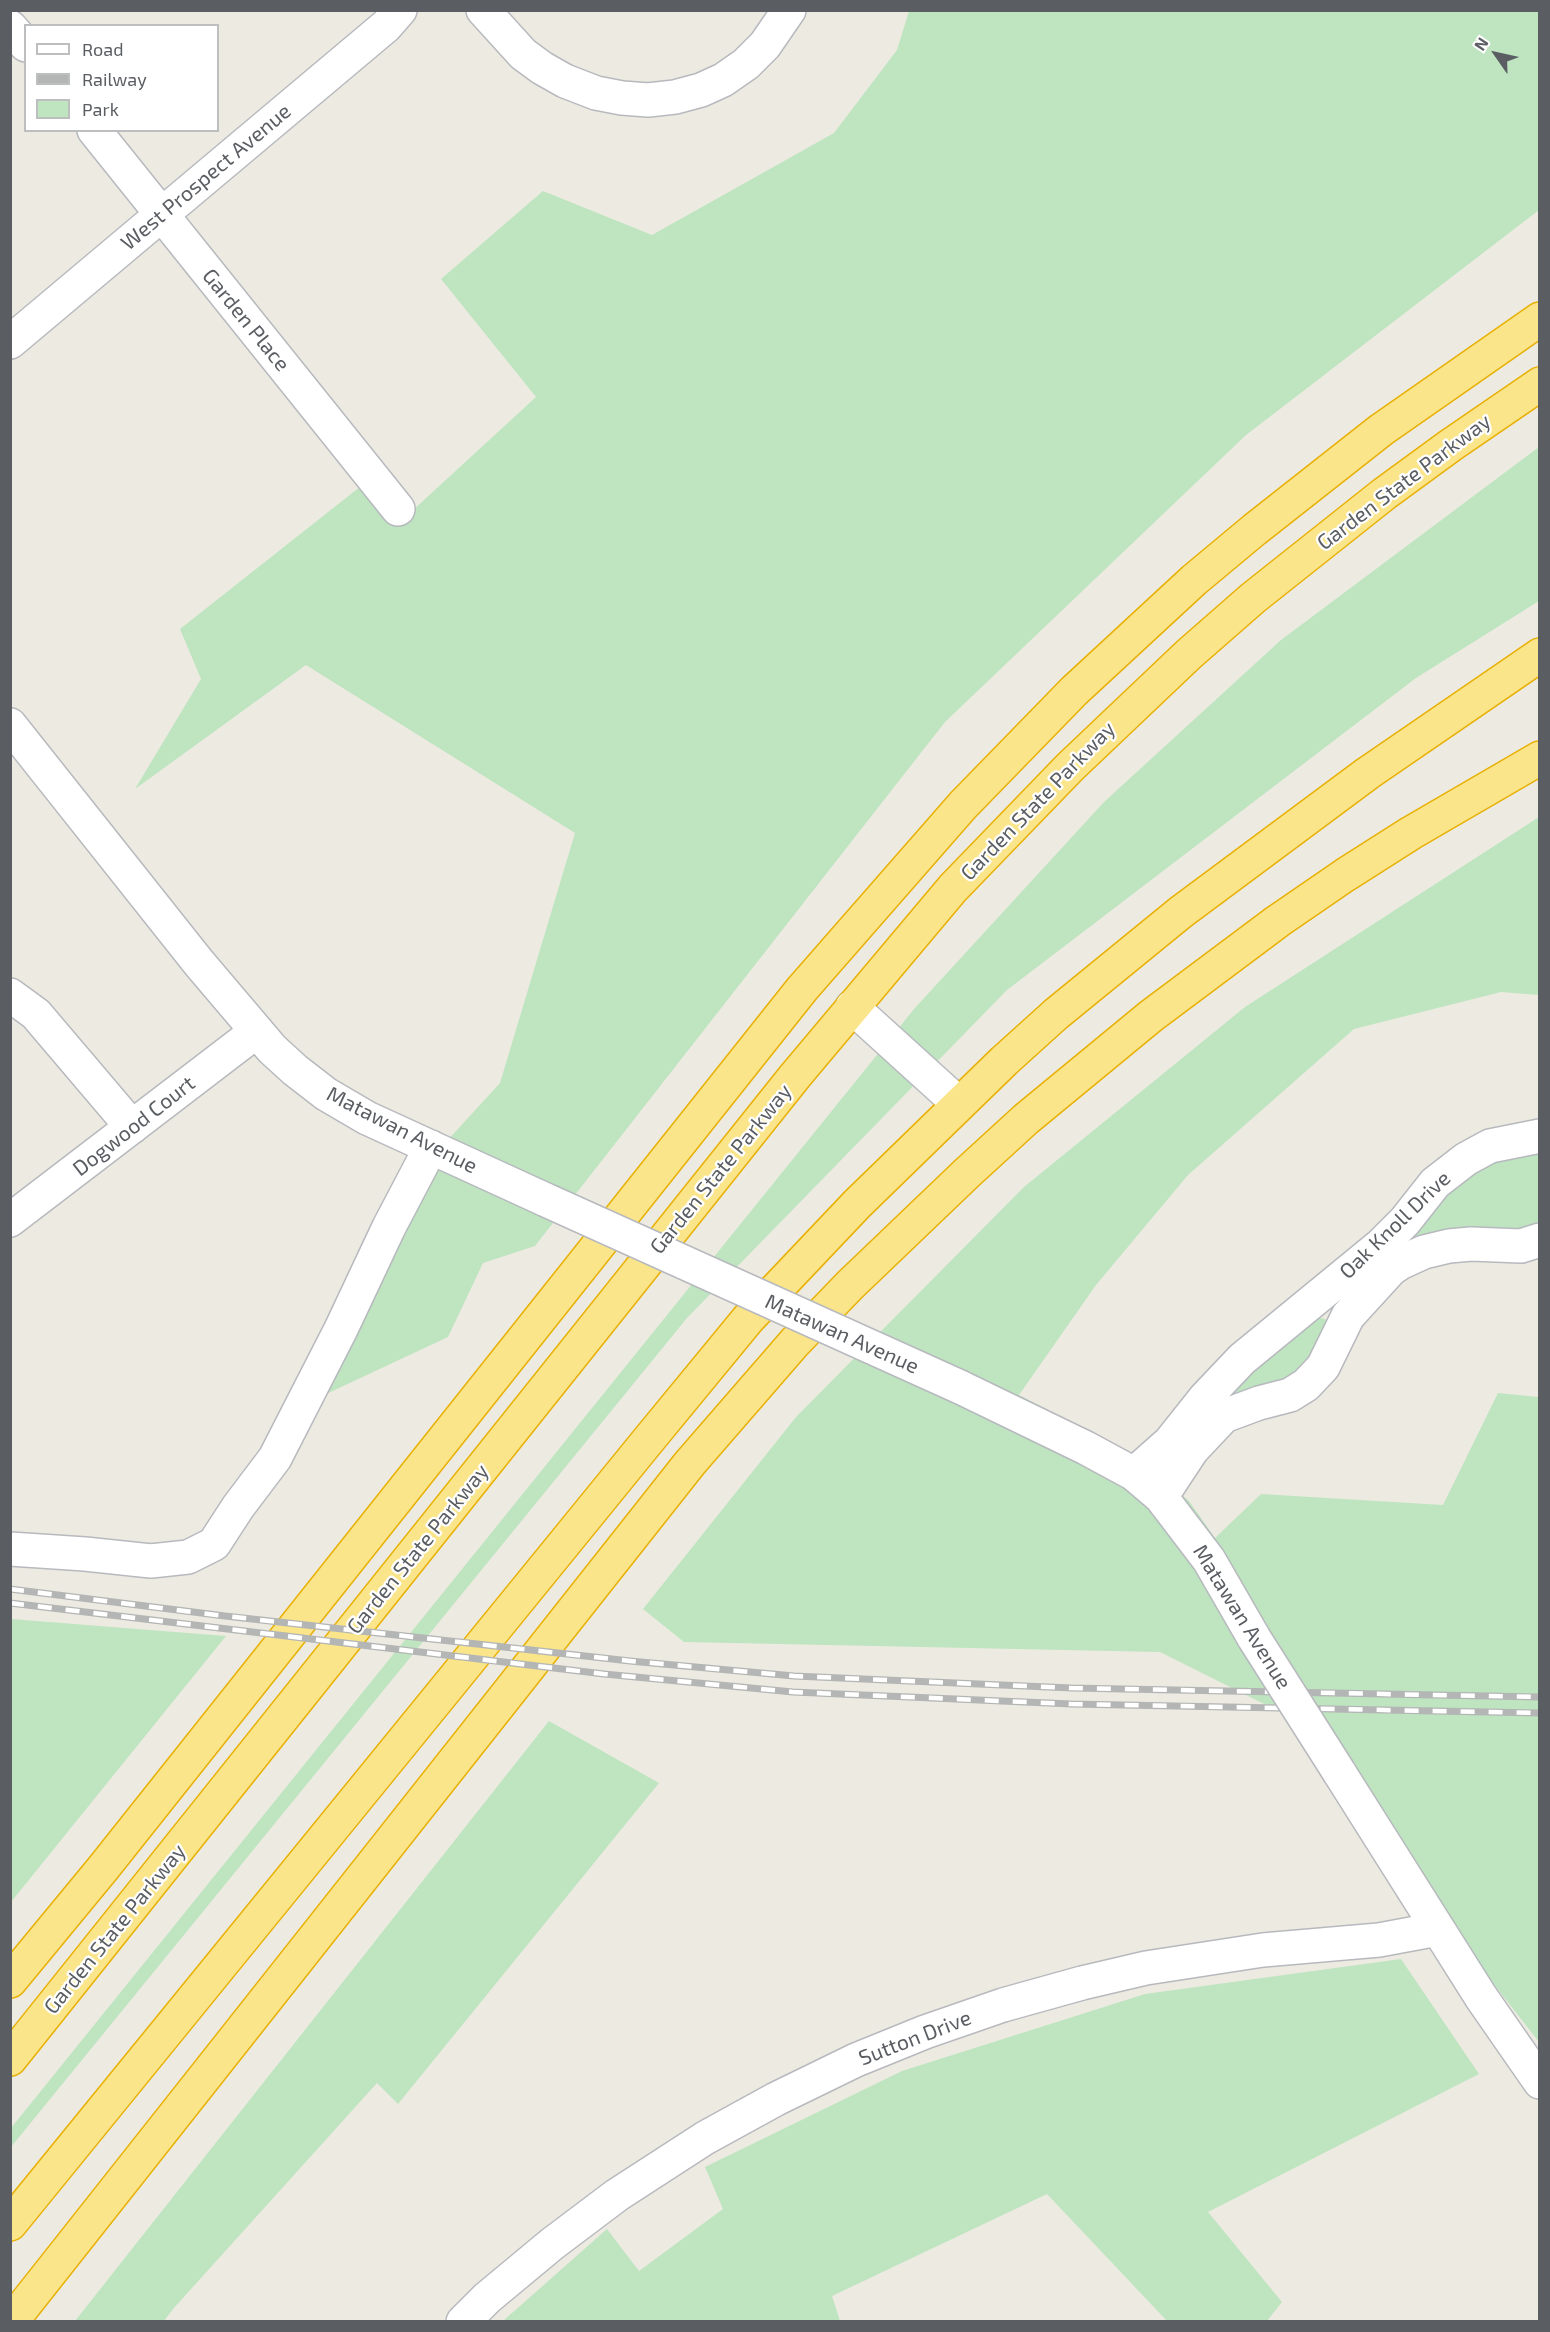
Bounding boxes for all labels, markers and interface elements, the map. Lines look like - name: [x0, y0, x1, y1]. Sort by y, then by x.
- legend: [24, 24, 219, 132]
- north arrow: [1466, 24, 1526, 84]
- text: N: [1470, 34, 1492, 54]
- text: Road: [82, 38, 123, 60]
- text: Railway: [82, 68, 147, 90]
- text: Park: [82, 98, 119, 120]
- street label: West Prospect Avenue: [116, 99, 296, 255]
- street label: Garden Place: [197, 264, 295, 376]
- street label: Garden State Parkway: [1312, 408, 1496, 556]
- street label: Garden State Parkway: [956, 716, 1120, 886]
- street label: Dogwood Court: [68, 1071, 200, 1181]
- street label: Garden State Parkway: [645, 1079, 797, 1259]
- street label: Matawan Avenue: [323, 1081, 481, 1179]
- street label: Oak Knoll Drive: [1334, 1166, 1456, 1284]
- street label: Matawan Avenue: [761, 1289, 923, 1379]
- street label: Garden State Parkway: [342, 1459, 494, 1639]
- street label: Matawan Avenue: [1187, 1540, 1297, 1694]
- street label: Garden State Parkway: [39, 1839, 191, 2019]
- street label: Sutton Drive: [855, 2005, 975, 2071]

